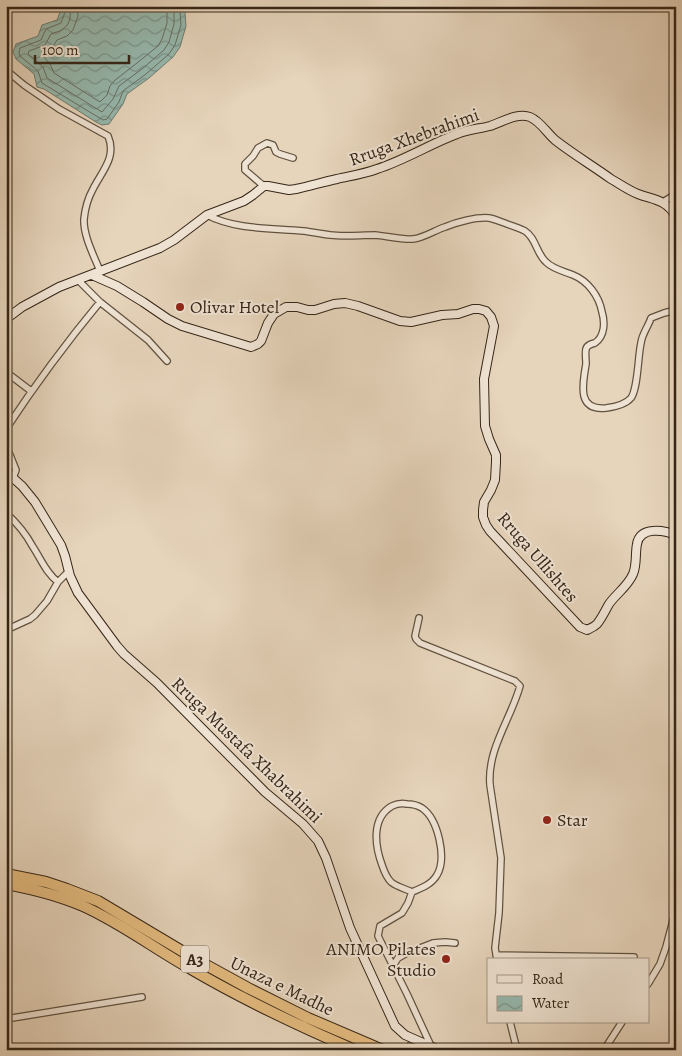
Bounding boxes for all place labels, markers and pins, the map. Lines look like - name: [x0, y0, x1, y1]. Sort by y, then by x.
- place label: Olivar Hotel: [190, 295, 280, 319]
- marker: Olivar Hotel: [174, 301, 186, 313]
- place label: Star: [557, 808, 588, 832]
- marker: Star: [541, 814, 553, 826]
- place label: ANIMO Pilates Studio: [325, 937, 436, 982]
- marker: ANIMO Pilates Studio: [440, 953, 452, 965]

